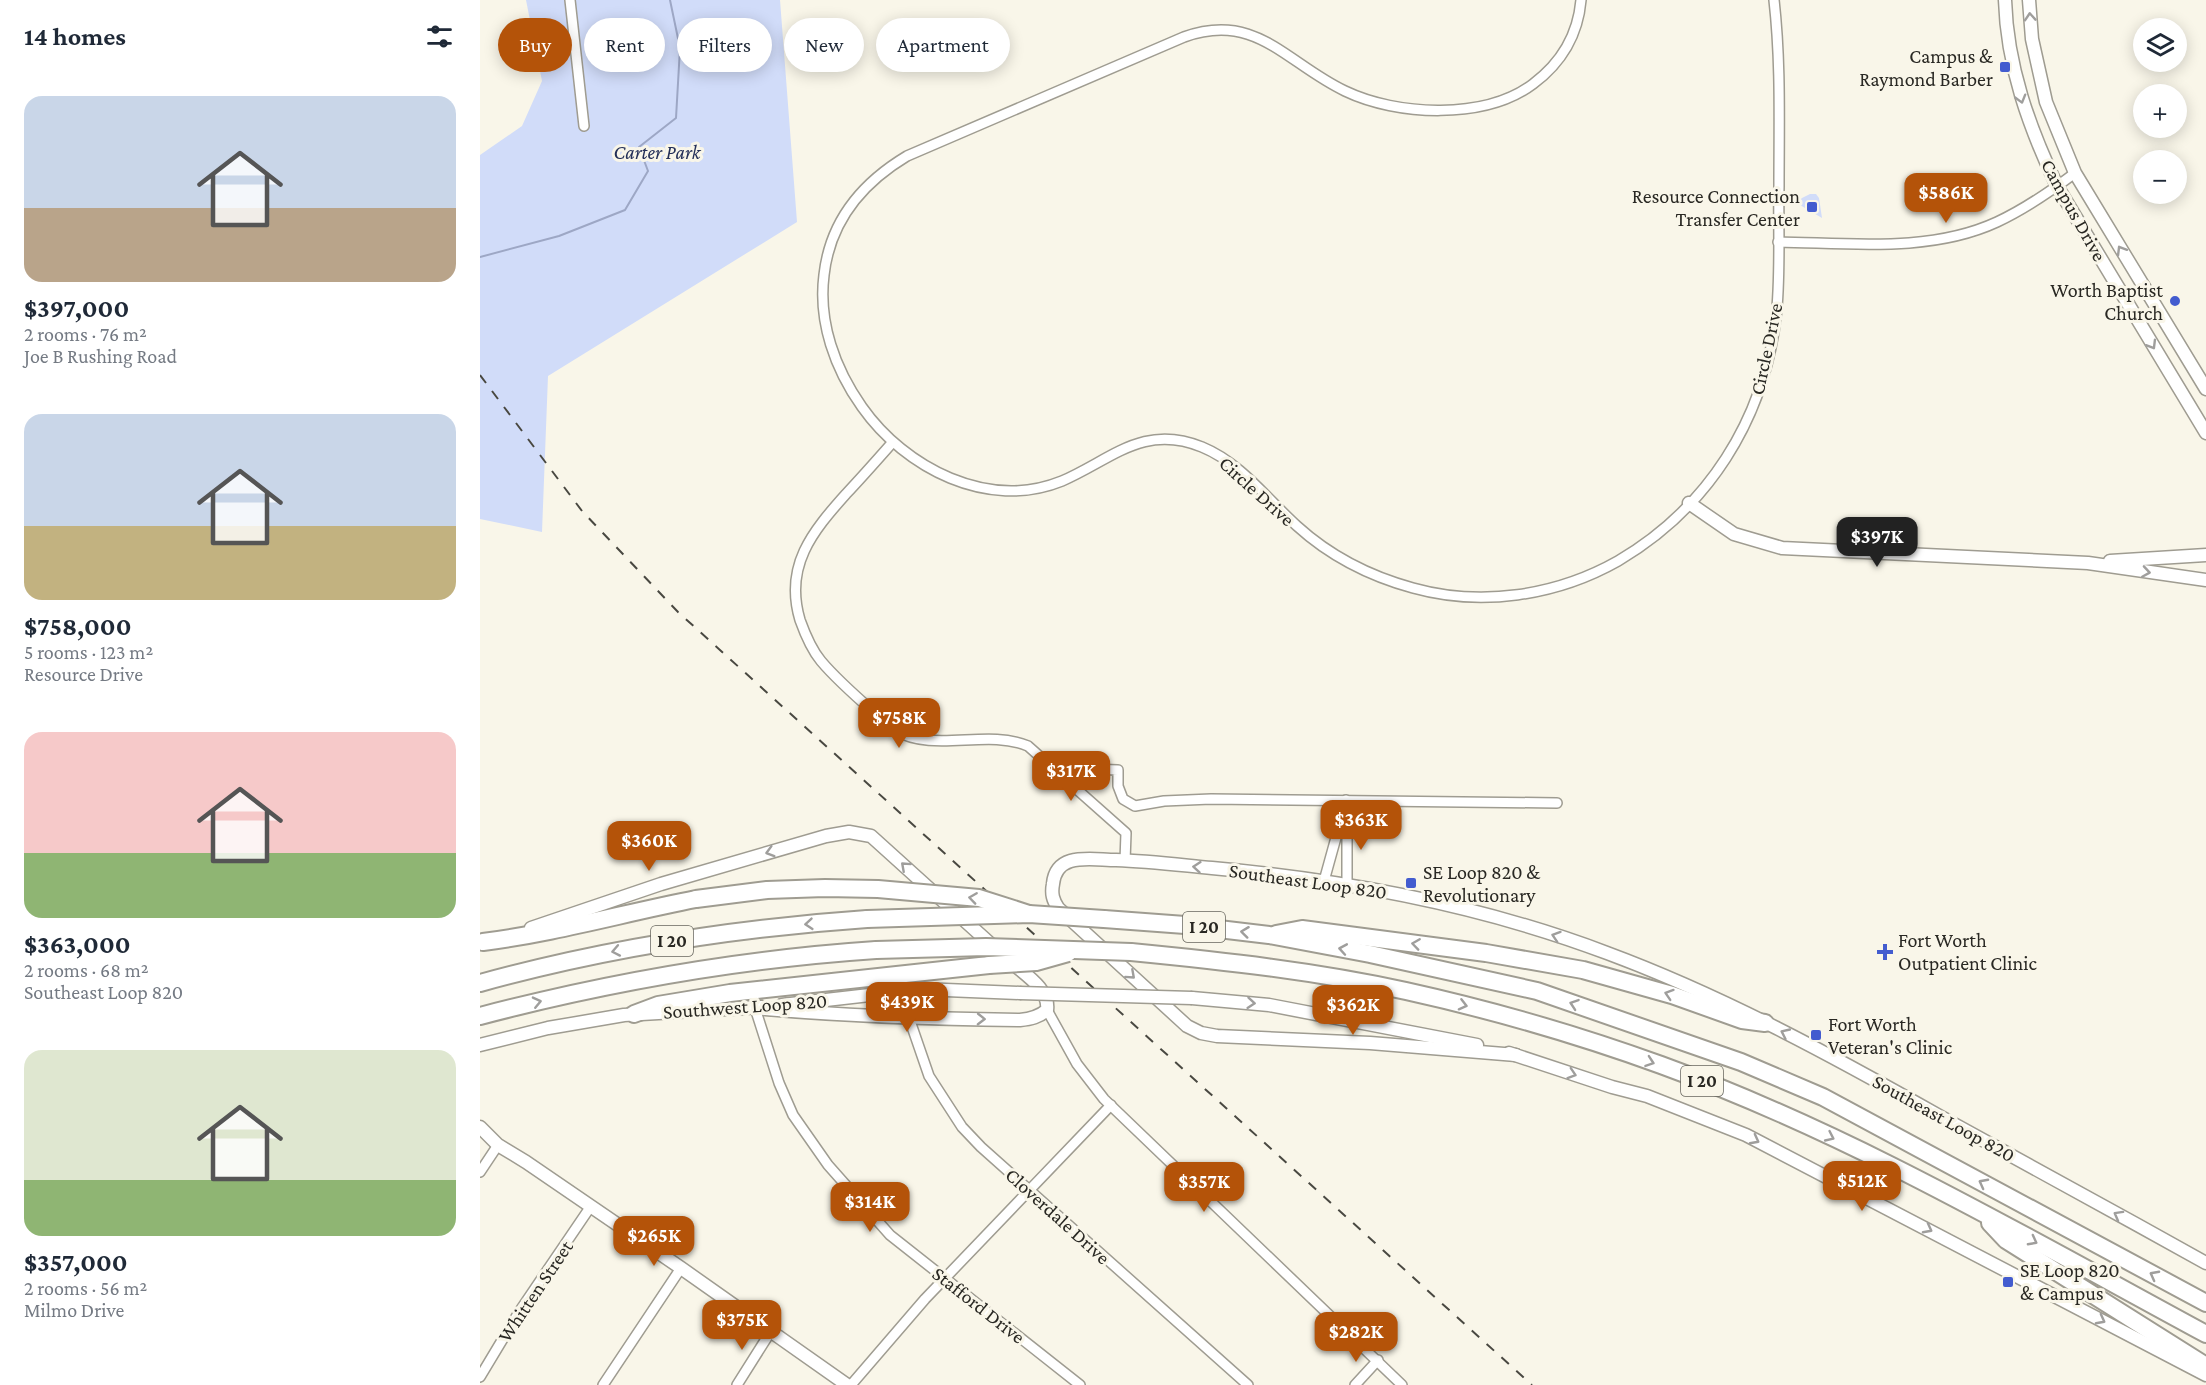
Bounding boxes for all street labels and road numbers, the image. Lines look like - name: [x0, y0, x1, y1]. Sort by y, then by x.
- street label: Campus Drive: [2036, 155, 2111, 266]
- street label: Circle Drive: [1746, 301, 1786, 397]
- street label: Circle Drive: [1215, 452, 1299, 530]
- street label: Southeast Loop 820: [1228, 859, 1388, 904]
- road number: I 20: [1183, 912, 1225, 942]
- road number: I 20: [651, 926, 693, 956]
- street label: Southwest Loop 820: [662, 989, 828, 1024]
- road number: I 20: [1681, 1066, 1723, 1096]
- street label: Southeast Loop 820: [1869, 1070, 2019, 1167]
- street label: Cloverdale Drive: [1001, 1163, 1115, 1269]
- street label: Whitten Street: [493, 1236, 577, 1346]
- street label: Stafford Drive: [928, 1262, 1030, 1348]

